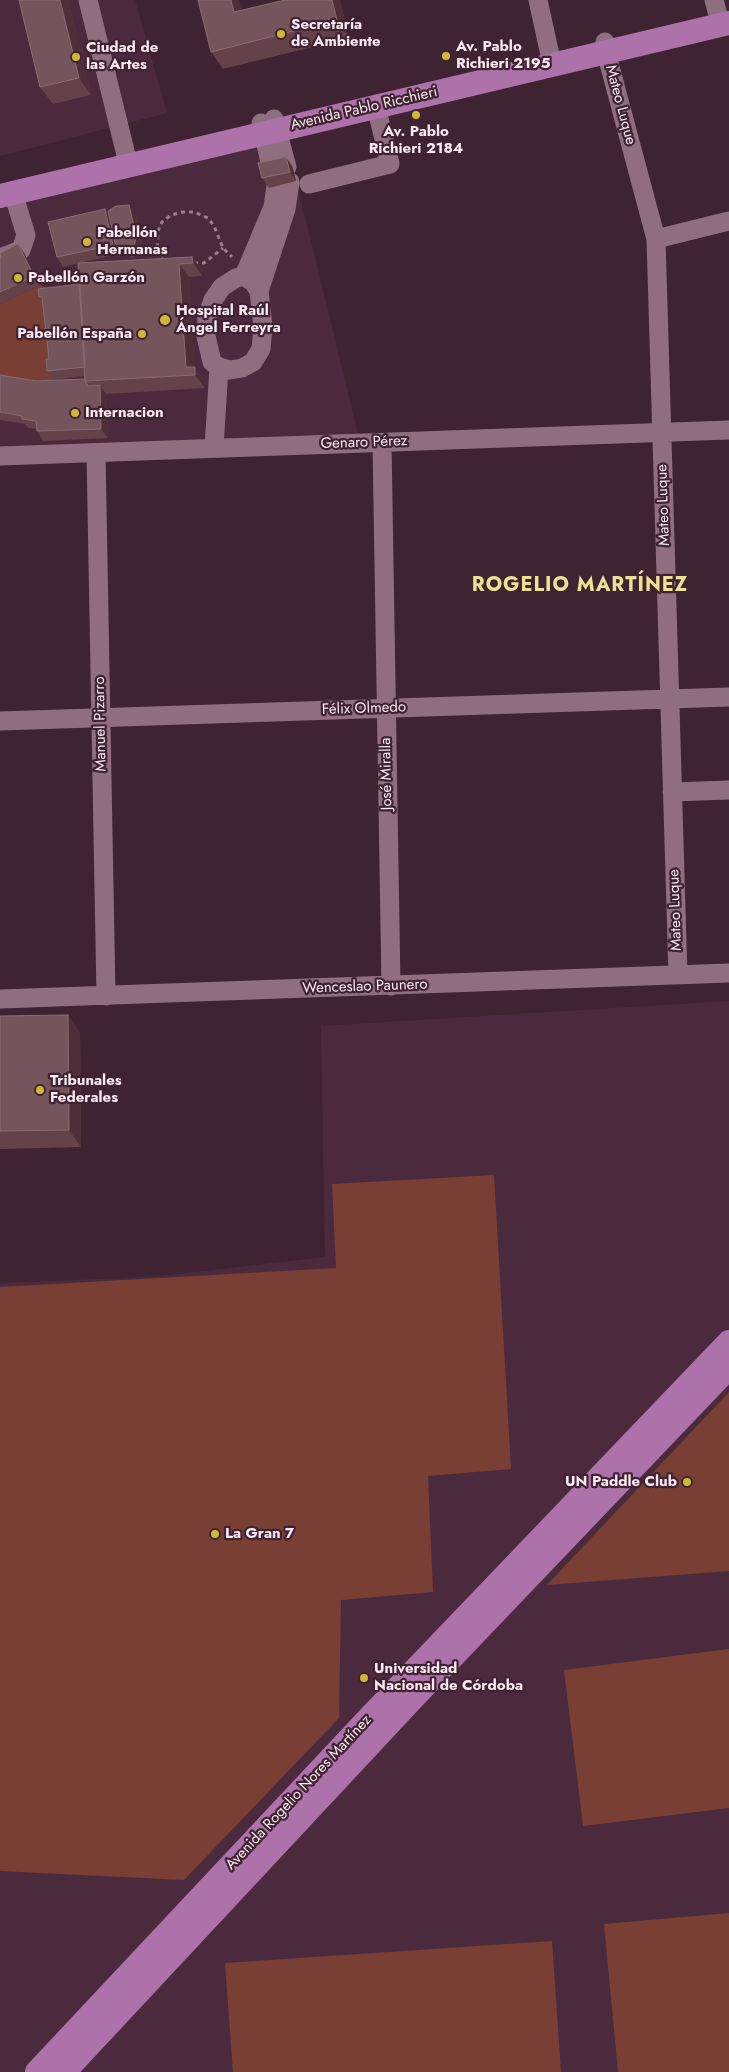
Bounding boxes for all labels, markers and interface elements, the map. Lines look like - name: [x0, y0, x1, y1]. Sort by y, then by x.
- place label: Secretaría de Ambiente: [291, 16, 381, 51]
- marker: Secretaría de Ambiente: [275, 28, 287, 40]
- place label: Av. Pablo Richieri 2195: [456, 38, 551, 73]
- place label: Ciudad de las Artes: [86, 39, 158, 74]
- marker: Av. Pablo Richieri 2195: [440, 50, 452, 62]
- marker: Ciudad de las Artes: [70, 51, 82, 63]
- street label: Mateo Luque: [601, 63, 639, 147]
- street label: Avenida Pablo Ricchieri: [289, 83, 439, 135]
- marker: Av. Pablo Richieri 2184: [410, 109, 422, 121]
- place label: Av. Pablo Richieri 2184: [369, 123, 463, 158]
- place label: Pabellón Hermanas: [97, 224, 167, 259]
- marker: Pabellón Hermanas: [81, 236, 93, 248]
- place label: Pabellón Garzón: [28, 269, 145, 287]
- marker: Pabellón Garzón: [12, 272, 24, 284]
- place label: Hospital Raúl Ángel Ferreyra: [176, 302, 281, 337]
- marker: Hospital Raúl Ángel Ferreyra: [158, 313, 172, 327]
- place label: Pabellón España: [17, 325, 132, 343]
- marker: Pabellón España: [136, 328, 148, 340]
- place label: Internacion: [85, 404, 164, 422]
- marker: Internacion: [69, 407, 81, 419]
- street label: Genaro Pérez: [320, 432, 408, 454]
- street label: Mateo Luque: [654, 464, 674, 546]
- district label: ROGELIO MARTÍNEZ: [470, 574, 690, 598]
- street label: Manuel Pizarro: [91, 676, 111, 772]
- street label: Félix Olmedo: [322, 699, 406, 719]
- street label: José Miralla: [377, 738, 397, 810]
- street label: Mateo Luque: [666, 869, 686, 951]
- street label: Wenceslao Paunero: [302, 976, 428, 998]
- place label: Tribunales Federales: [50, 1072, 122, 1107]
- marker: Tribunales Federales: [34, 1084, 46, 1096]
- place label: UN Paddle Club: [565, 1473, 677, 1491]
- marker: UN Paddle Club: [681, 1476, 693, 1488]
- place label: La Gran 7: [225, 1525, 294, 1543]
- marker: La Gran 7: [209, 1528, 221, 1540]
- place label: Universidad Nacional de Córdoba: [374, 1660, 523, 1695]
- marker: Universidad Nacional de Córdoba: [358, 1672, 370, 1684]
- street label: Avenida Rogelio Nores Martínez: [222, 1712, 376, 1874]

